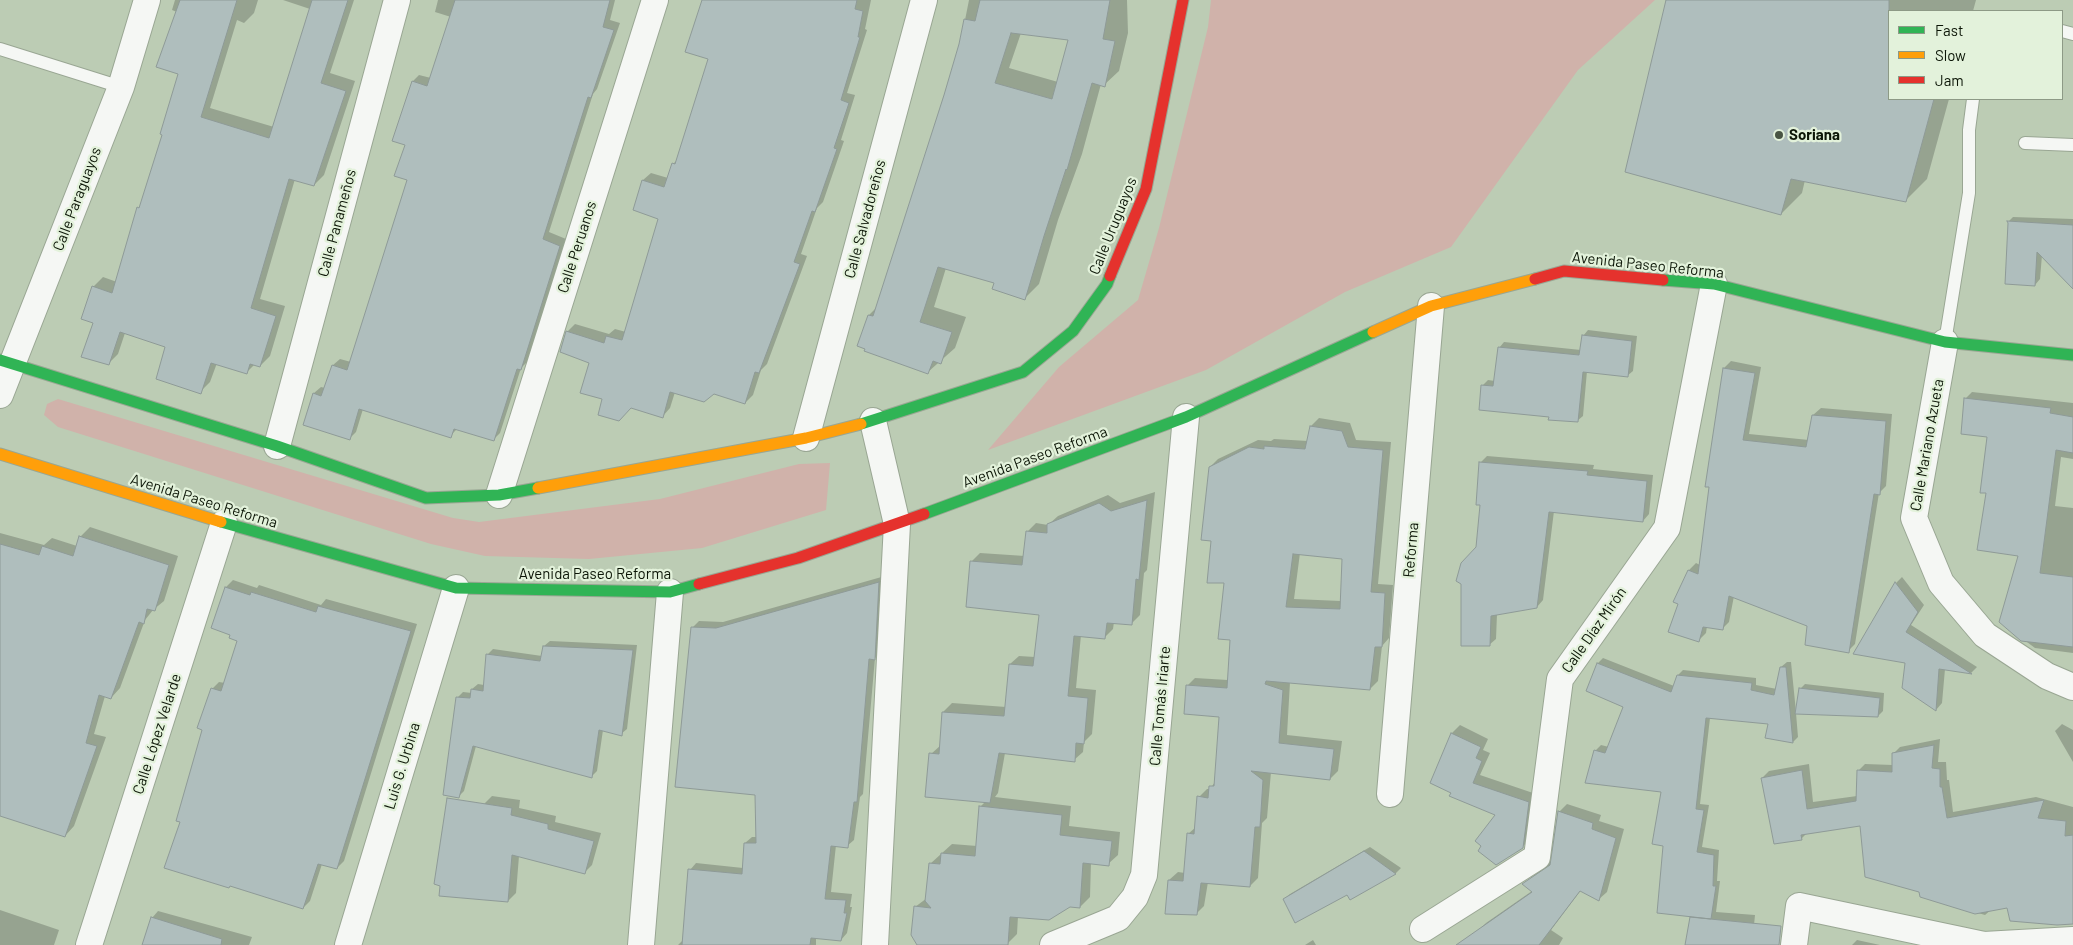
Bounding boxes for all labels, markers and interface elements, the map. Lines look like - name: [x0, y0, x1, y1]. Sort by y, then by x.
- legend: [1888, 10, 2063, 100]
- text: Fast: [1935, 21, 1963, 39]
- text: Slow: [1935, 46, 1966, 64]
- text: Jam: [1935, 71, 1964, 89]
- place label: Soriana: [1789, 126, 1840, 144]
- marker: Soriana: [1773, 129, 1785, 141]
- street label: Calle Paraguayos: [49, 145, 105, 253]
- street label: Calle Salvadoreños: [840, 158, 890, 280]
- street label: Calle Panameños: [314, 167, 360, 279]
- street label: Calle Uruguayos: [1085, 175, 1141, 277]
- street label: Calle Peruanos: [554, 199, 600, 295]
- street label: Avenida Paseo Reforma: [1571, 248, 1725, 282]
- street label: Calle Mariano Azueta: [1907, 378, 1947, 512]
- street label: Avenida Paseo Reforma: [960, 422, 1110, 492]
- street label: Avenida Paseo Reforma: [128, 470, 280, 532]
- street label: Reforma: [1400, 522, 1422, 578]
- street label: Avenida Paseo Reforma: [519, 565, 671, 583]
- street label: Calle Díaz Mirón: [1558, 584, 1630, 676]
- street label: Calle Tomás Iriarte: [1146, 645, 1174, 767]
- street label: Calle López Velarde: [129, 671, 185, 797]
- street label: Luis G. Urbina: [380, 720, 424, 812]

